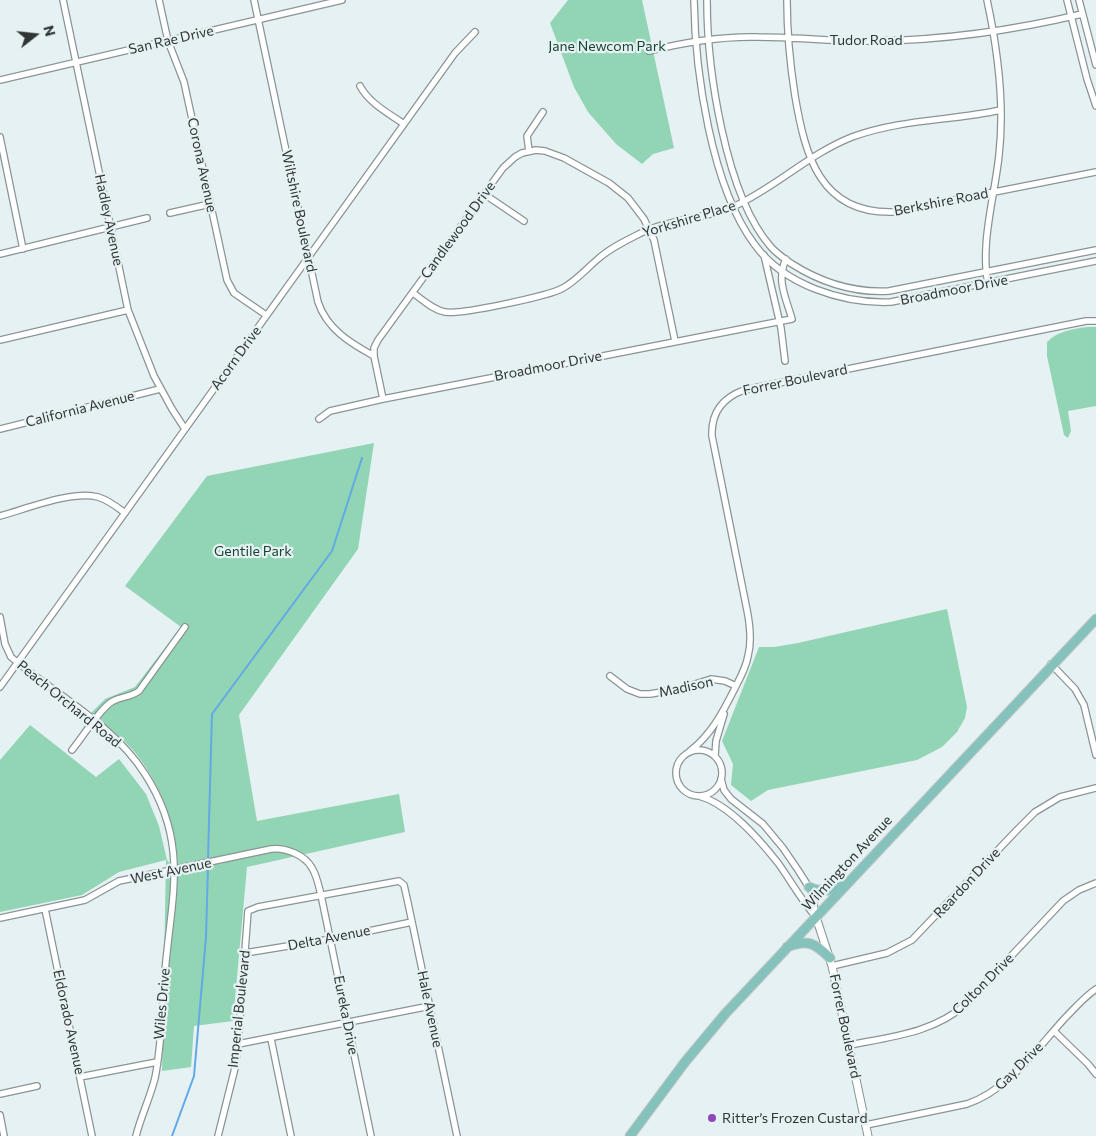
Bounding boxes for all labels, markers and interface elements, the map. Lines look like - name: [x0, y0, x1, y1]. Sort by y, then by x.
- north arrow: [10, 10, 60, 60]
- street label: San Rae Drive: [127, 22, 215, 58]
- text: N: [40, 23, 60, 38]
- street label: Tudor Road: [829, 32, 903, 48]
- park label: Jane Newcom Park: [548, 38, 666, 54]
- street label: Corona Avenue: [184, 116, 220, 214]
- street label: Wiltshire Boulevard: [278, 148, 320, 274]
- street label: Hadley Avenue: [91, 173, 127, 267]
- street label: Candlewood Drive: [417, 178, 499, 282]
- street label: Berkshire Road: [892, 185, 990, 219]
- street label: Yorkshire Place: [640, 197, 738, 241]
- street label: Broadmoor Drive: [899, 271, 1009, 309]
- street label: Acorn Drive: [207, 323, 265, 393]
- street label: Broadmoor Drive: [493, 347, 603, 385]
- street label: Forrer Boulevard: [741, 361, 849, 399]
- street label: California Avenue: [24, 387, 136, 431]
- park label: Gentile Park: [214, 543, 292, 559]
- street label: Peach Orchard Road: [14, 657, 124, 751]
- street label: Madison: [657, 673, 715, 701]
- street label: Wilmington Avenue: [798, 812, 896, 914]
- street label: Reardon Drive: [930, 844, 1004, 922]
- street label: West Avenue: [129, 854, 213, 888]
- street label: Delta Avenue: [286, 922, 372, 954]
- street label: Imperial Boulevard: [224, 949, 254, 1069]
- street label: Colton Drive: [949, 950, 1017, 1018]
- street label: Eldorado Avenue: [50, 968, 88, 1076]
- street label: Wiles Drive: [151, 968, 173, 1040]
- street label: Hale Avenue: [414, 969, 446, 1049]
- street label: Forrer Boulevard: [826, 972, 864, 1080]
- street label: Eureka Drive: [330, 974, 362, 1056]
- street label: Gay Drive: [991, 1038, 1047, 1094]
- place label: Ritter’s Frozen Custard: [722, 1110, 868, 1126]
- marker: Ritter’s Frozen Custard: [706, 1112, 718, 1124]

